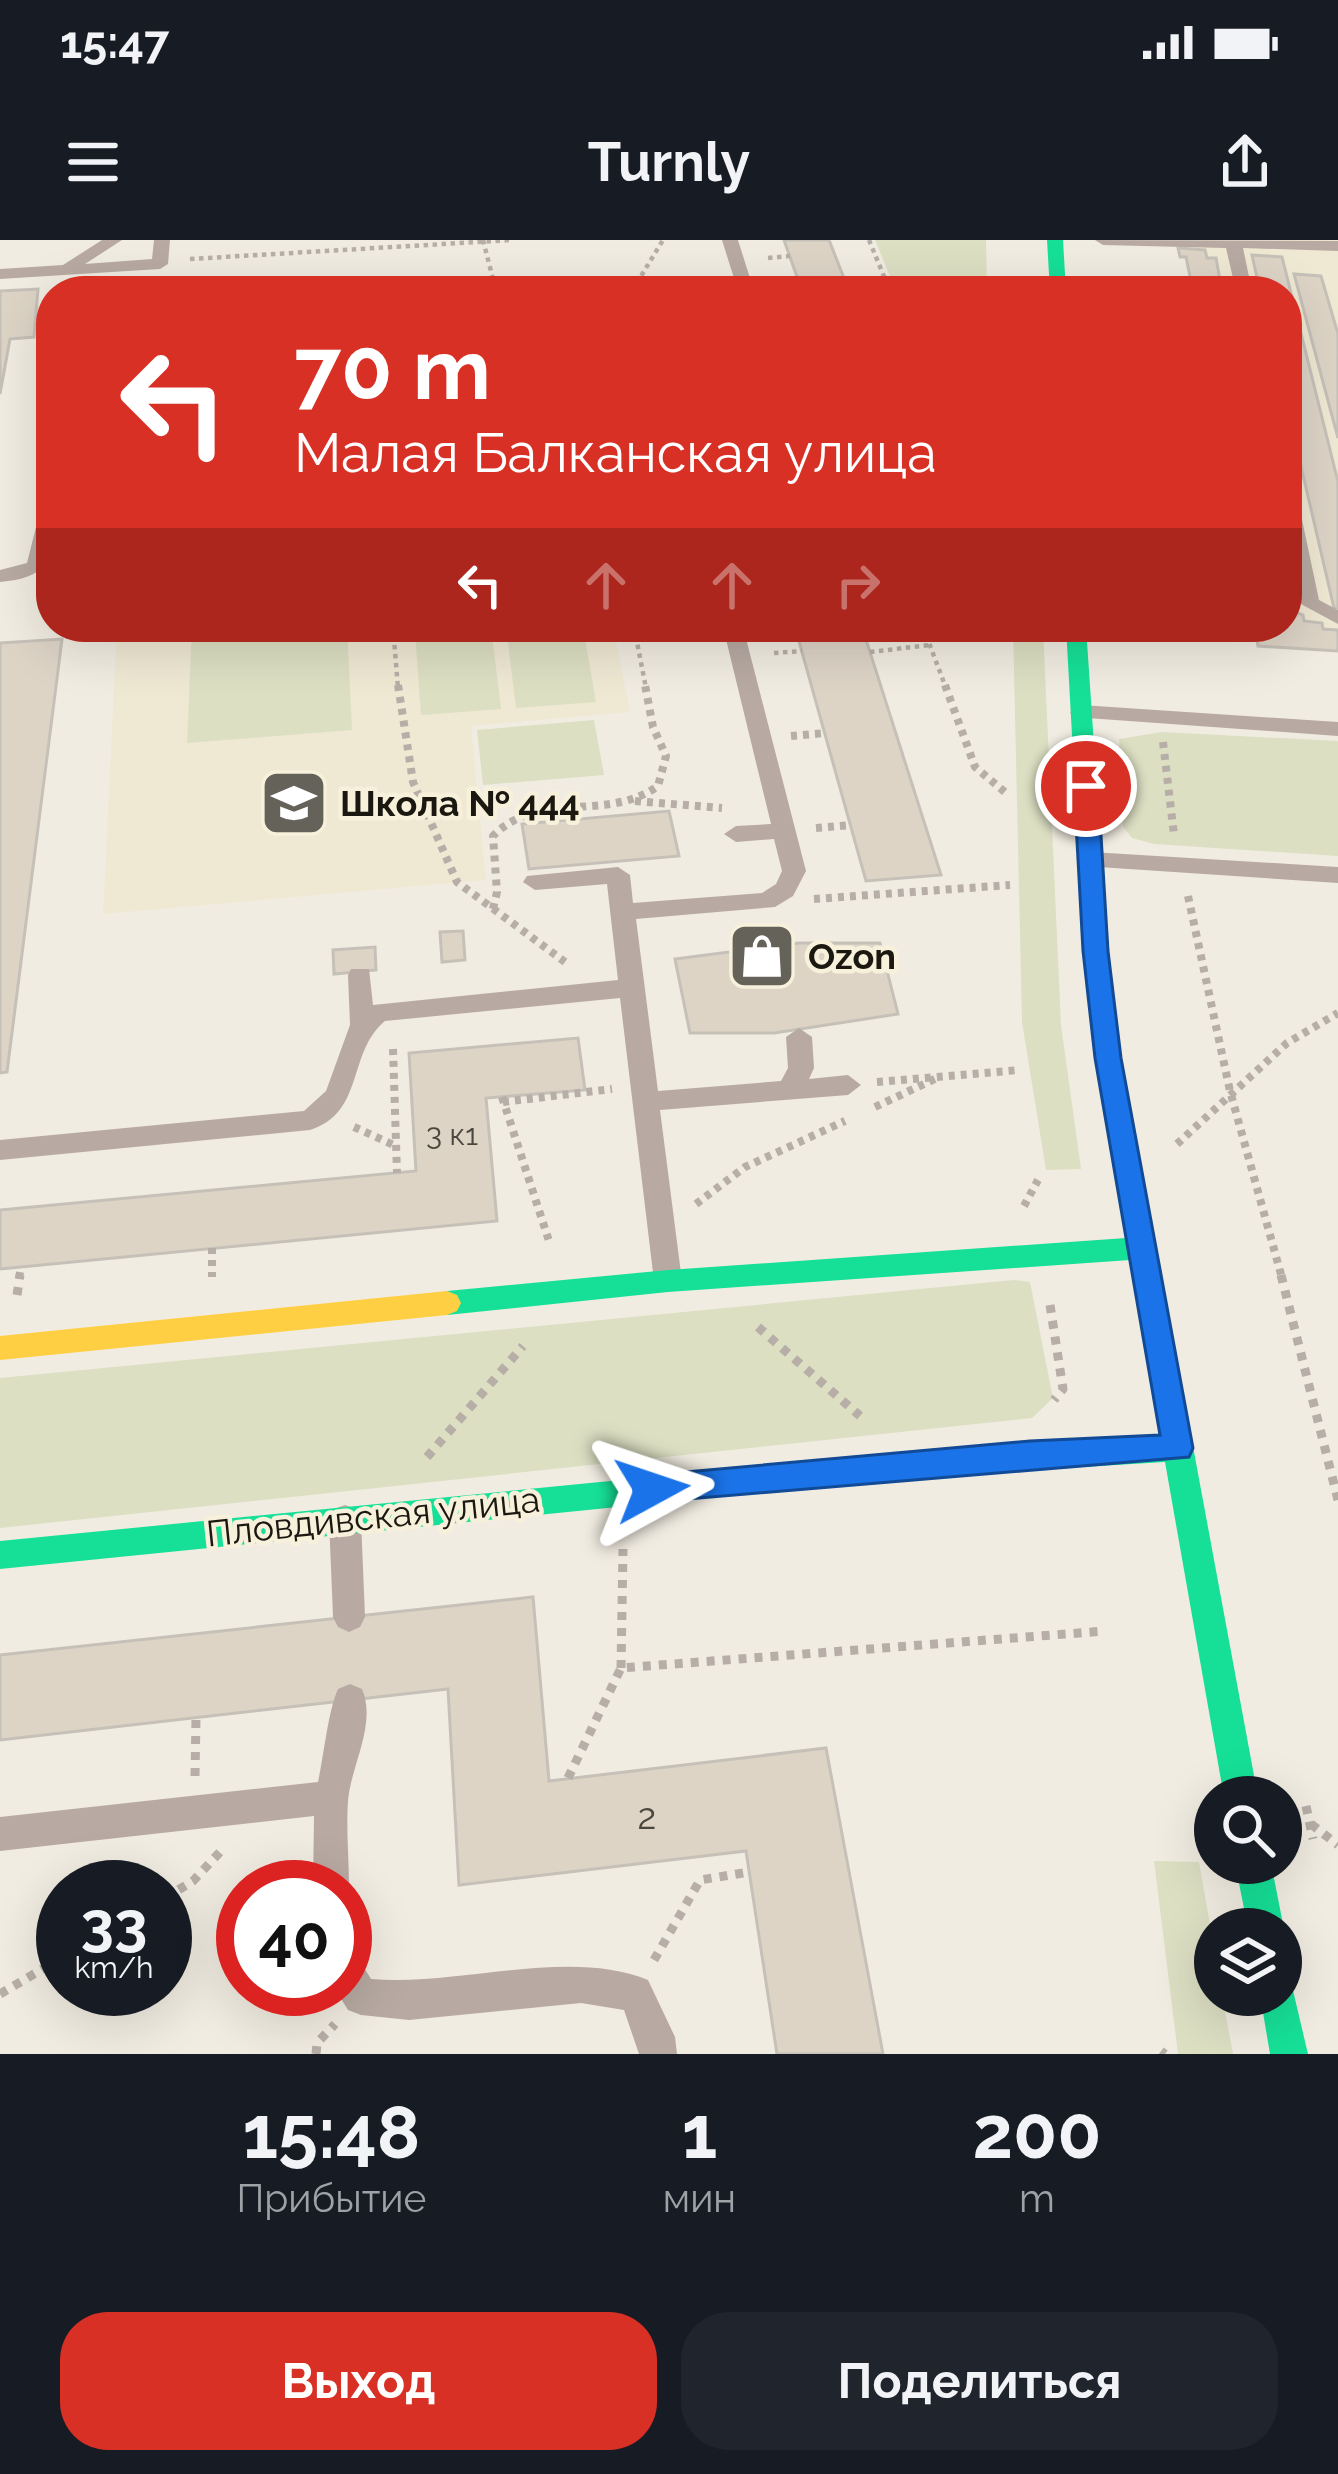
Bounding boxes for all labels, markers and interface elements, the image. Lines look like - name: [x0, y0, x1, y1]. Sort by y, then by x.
- text: 15:47: [60, 16, 169, 69]
- icon: menu: [60, 129, 126, 195]
- icon: share: [1212, 129, 1278, 195]
- text: Turnly: [588, 130, 750, 194]
- text: 70 m: [294, 320, 491, 419]
- icon: left: [96, 324, 252, 480]
- text: Малая Балканская улица: [294, 421, 937, 485]
- icon: left: [447, 552, 513, 618]
- icon: ahead: [573, 552, 639, 618]
- icon: ahead: [699, 552, 765, 618]
- icon: right: [825, 552, 891, 618]
- pin: [1035, 735, 1137, 837]
- icon: arrive: [1053, 753, 1119, 819]
- school or university icon: Школа № 444: [259, 768, 329, 838]
- place label: Школа № 444: [340, 782, 580, 824]
- shop icon: Ozon: [727, 921, 797, 991]
- place label: Ozon: [808, 935, 896, 977]
- house number: 3 к1: [426, 1117, 478, 1152]
- position arrow: [589, 1426, 715, 1552]
- street label: Пловдивская улица: [204, 1478, 542, 1554]
- map controls: [1194, 1776, 1302, 2016]
- button: search: [1194, 1776, 1302, 1884]
- house number: 2: [638, 1795, 656, 1837]
- speed limit sign: 40: [216, 1860, 372, 2016]
- text: 33: [81, 1888, 147, 1958]
- button: layers: [1194, 1908, 1302, 2016]
- text: km/h: [74, 1950, 154, 1985]
- text: 15:48: [242, 2090, 420, 2175]
- text: 1: [682, 2090, 717, 2175]
- text: 200: [973, 2090, 1102, 2175]
- text: Прибытие: [236, 2175, 426, 2221]
- text: мин: [663, 2175, 736, 2221]
- text: m: [1019, 2175, 1055, 2221]
- button: Выход: [60, 2312, 657, 2450]
- button: Поделиться: [681, 2312, 1278, 2450]

